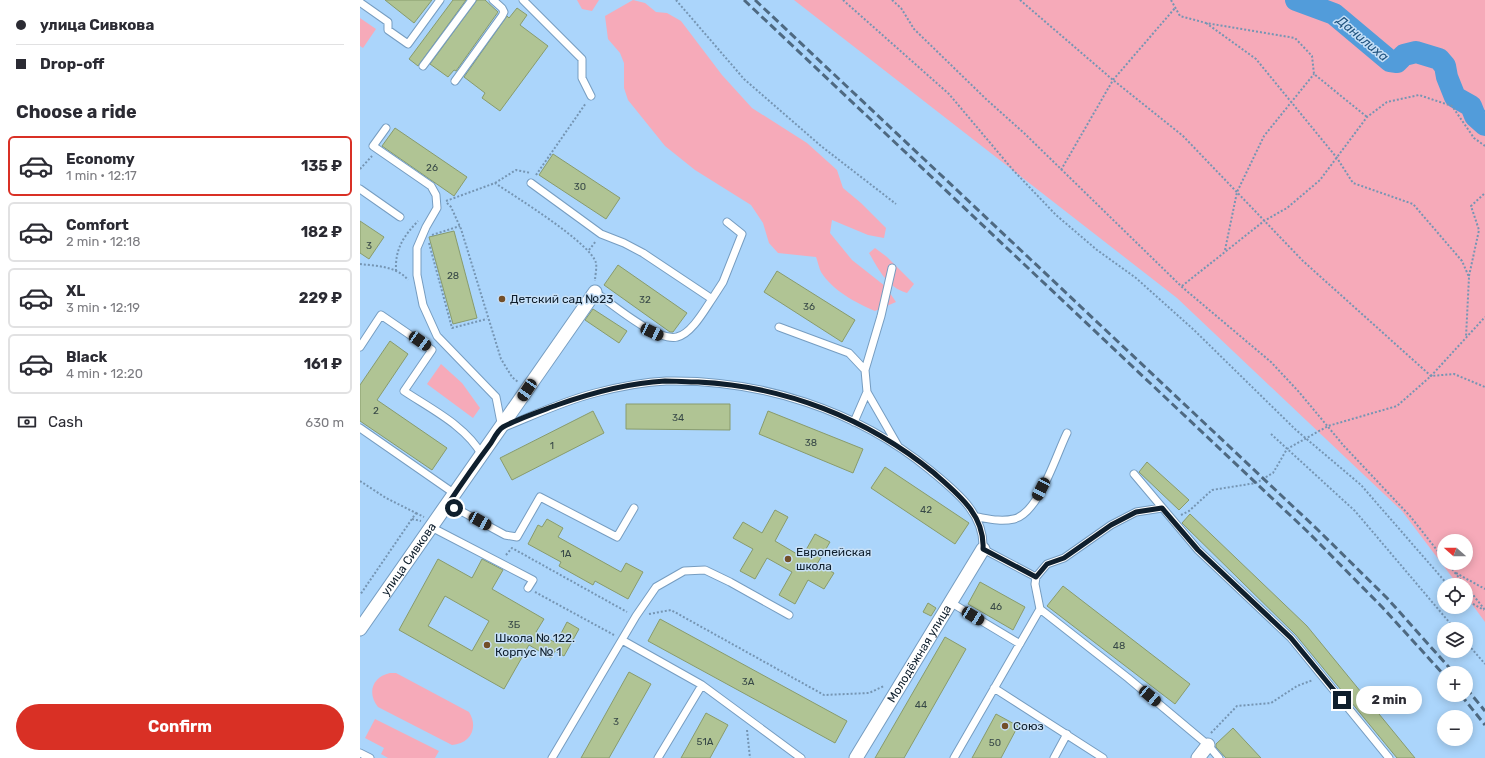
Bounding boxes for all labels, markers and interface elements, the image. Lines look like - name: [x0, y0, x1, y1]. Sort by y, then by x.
- water label: Данилиха: [1333, 12, 1392, 64]
- text: улица Сивкова: [40, 16, 154, 34]
- text: Drop-off: [40, 55, 104, 73]
- text: Choose a ride: [16, 101, 137, 123]
- icon: car: [18, 148, 54, 184]
- text: Economy: [66, 150, 135, 168]
- text: 135 ₽: [301, 157, 342, 175]
- house number: 26: [426, 162, 438, 174]
- text: 1 min · 12:17: [66, 168, 137, 183]
- house number: 30: [574, 181, 586, 193]
- icon: car: [18, 214, 54, 250]
- text: Comfort: [66, 216, 129, 234]
- text: 182 ₽: [301, 223, 342, 241]
- text: 2 min · 12:18: [66, 234, 140, 249]
- house number: 3: [366, 240, 372, 252]
- house number: 28: [447, 270, 459, 282]
- icon: car: [18, 280, 54, 316]
- text: XL: [66, 282, 85, 300]
- text: 229 ₽: [299, 289, 342, 307]
- place label: Детский сад №23: [510, 292, 614, 306]
- marker: Детский сад №23: [497, 294, 507, 304]
- house number: 32: [639, 294, 651, 306]
- text: 3 min · 12:19: [66, 300, 140, 315]
- house number: 36: [803, 301, 815, 313]
- car: [639, 321, 665, 343]
- car: [407, 329, 433, 353]
- icon: car: [18, 346, 54, 382]
- text: Black: [66, 348, 107, 366]
- text: 161 ₽: [304, 355, 342, 373]
- text: 4 min · 12:20: [66, 366, 143, 381]
- car: [515, 377, 539, 403]
- house number: 2: [373, 405, 379, 417]
- icon: cash: [16, 411, 38, 433]
- house number: 34: [672, 412, 684, 424]
- text: Cash: [48, 413, 83, 431]
- text: 630 m: [305, 415, 344, 430]
- house number: 38: [805, 437, 817, 449]
- house number: 1: [550, 440, 554, 452]
- car: [1030, 476, 1052, 502]
- route start: [445, 499, 463, 517]
- house number: 42: [920, 504, 932, 516]
- car: [467, 510, 493, 532]
- street label: улица Сивкова: [378, 520, 439, 599]
- north arrow: [1437, 534, 1473, 570]
- map controls: [1437, 534, 1473, 746]
- place label: Европейская школа: [796, 545, 871, 573]
- house number: 1А: [561, 548, 572, 560]
- marker: Европейская школа: [783, 554, 793, 564]
- button: locate: [1437, 578, 1473, 614]
- house number: 46: [990, 601, 1002, 613]
- street label: Молодёжная улица: [884, 602, 954, 705]
- car: [960, 605, 986, 627]
- house number: 3Б: [508, 619, 521, 631]
- button: layers: [1437, 622, 1473, 658]
- place label: Школа № 122. Корпус № 1: [495, 631, 575, 659]
- marker: Школа № 122. Корпус № 1: [482, 640, 492, 650]
- house number: 48: [1113, 640, 1125, 652]
- button: +: [1437, 666, 1473, 702]
- house number: 3А: [742, 676, 755, 688]
- car: [1137, 684, 1163, 708]
- callout: 2 min: [1356, 686, 1422, 714]
- route end: [1333, 691, 1351, 709]
- text: 2 min: [1371, 692, 1407, 707]
- house number: 44: [915, 699, 927, 711]
- button: Confirm: [16, 704, 344, 750]
- button: −: [1437, 710, 1473, 746]
- house number: 3: [613, 716, 619, 728]
- place label: Союз: [1013, 719, 1044, 733]
- marker: Союз: [1000, 721, 1010, 731]
- house number: 51А: [697, 736, 714, 748]
- house number: 50: [989, 737, 1001, 749]

